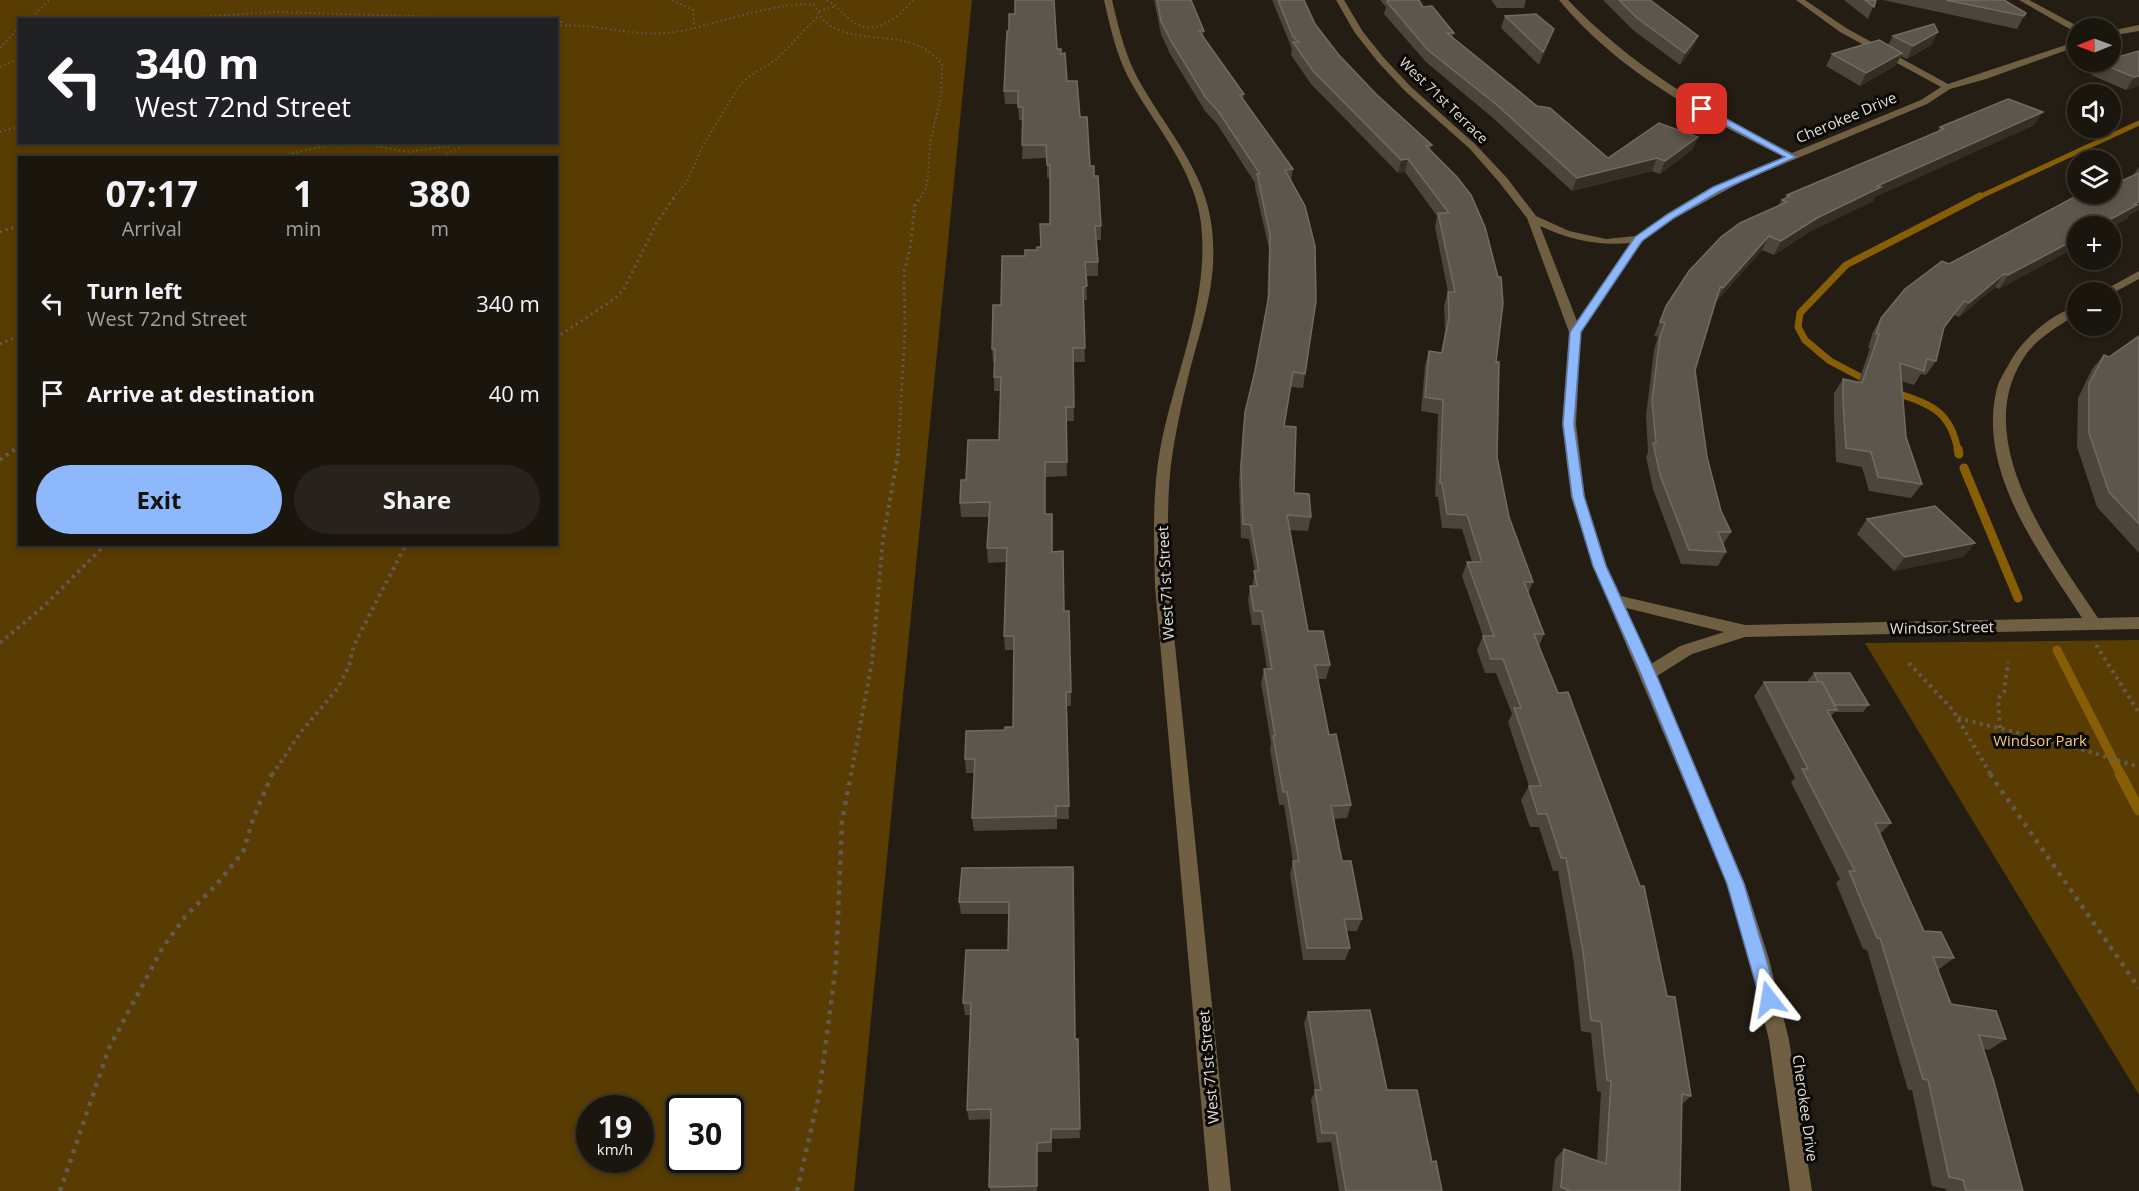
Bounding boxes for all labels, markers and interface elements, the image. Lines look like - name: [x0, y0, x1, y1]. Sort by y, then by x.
- north arrow: [2067, 18, 2121, 72]
- map controls: [2067, 18, 2121, 336]
- text: 340 m: [135, 34, 259, 91]
- icon: left: [36, 42, 114, 120]
- street label: West 71st Terrace: [1395, 53, 1493, 147]
- pin: [1676, 83, 1727, 134]
- button: sound: [2067, 84, 2121, 138]
- street label: Cherokee Drive: [1793, 87, 1899, 147]
- text: West 72nd Street: [135, 88, 351, 125]
- icon: arrive: [1685, 92, 1718, 125]
- button: layers: [2067, 150, 2121, 204]
- text: 07:17: [105, 169, 198, 218]
- text: 1: [293, 169, 314, 218]
- text: 380: [409, 169, 471, 218]
- text: Arrival: [122, 215, 182, 242]
- text: min: [285, 215, 321, 242]
- text: m: [430, 215, 449, 242]
- button: +: [2067, 216, 2121, 270]
- text: Turn left: [87, 275, 182, 305]
- button: −: [2067, 282, 2121, 336]
- icon: left: [36, 287, 69, 320]
- text: 340 m: [476, 288, 540, 318]
- text: West 72nd Street: [87, 305, 247, 332]
- icon: arrive: [36, 377, 69, 410]
- text: Arrive at destination: [87, 378, 315, 408]
- text: 40 m: [489, 378, 540, 408]
- button: Exit: [36, 465, 282, 534]
- button: Share: [294, 465, 540, 534]
- street label: West 71st Street: [1152, 526, 1178, 640]
- street label: Windsor Street: [1890, 616, 1994, 638]
- park label: Windsor Park: [1993, 730, 2087, 750]
- position arrow: [1737, 967, 1801, 1031]
- street label: West 71st Street: [1193, 1009, 1223, 1125]
- street label: Cherokee Drive: [1789, 1053, 1823, 1163]
- speed limit sign: 30: [666, 1095, 744, 1173]
- text: 19: [598, 1106, 632, 1147]
- text: km/h: [597, 1139, 633, 1159]

